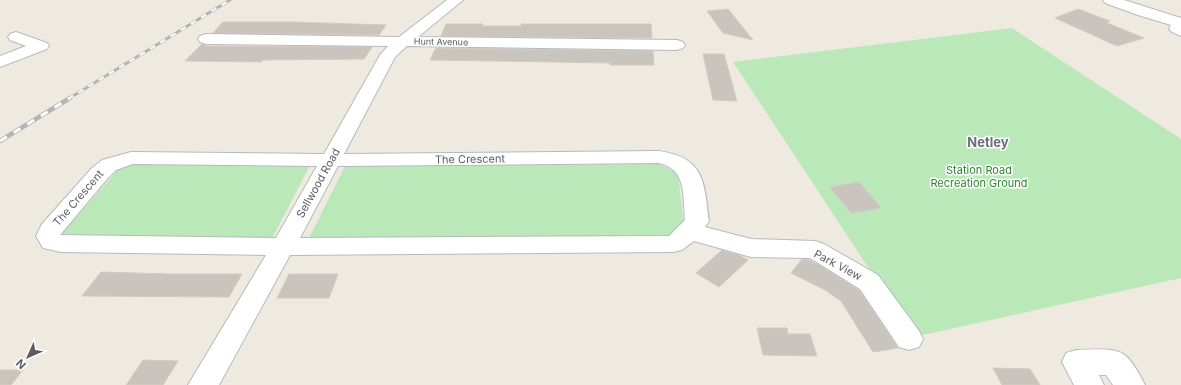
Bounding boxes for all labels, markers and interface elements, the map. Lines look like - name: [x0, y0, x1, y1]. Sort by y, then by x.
- street label: Hunt Avenue: [414, 36, 468, 47]
- district label: Netley: [967, 134, 1009, 150]
- street label: Sellwood Road: [293, 146, 343, 220]
- street label: The Crescent: [435, 151, 506, 167]
- park label: Station Road Recreation Ground: [930, 163, 1028, 190]
- street label: The Crescent: [50, 167, 107, 229]
- street label: Park View: [812, 247, 864, 283]
- north arrow: [8, 337, 48, 377]
- text: N: [13, 356, 29, 372]

